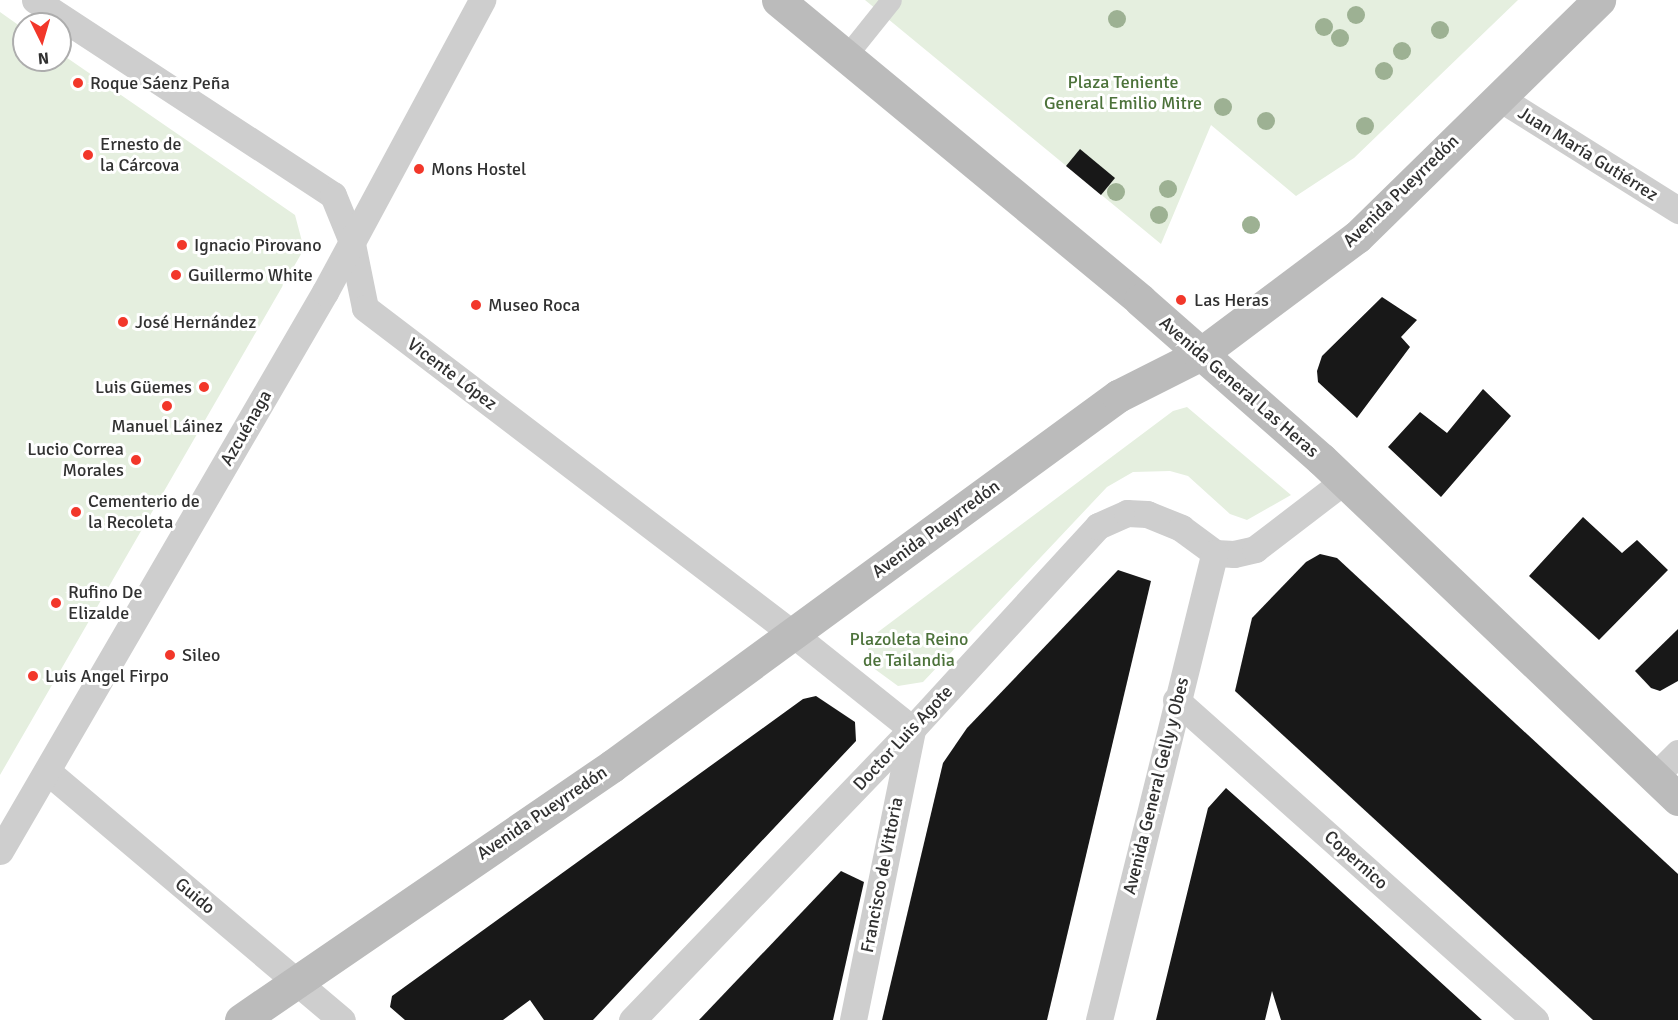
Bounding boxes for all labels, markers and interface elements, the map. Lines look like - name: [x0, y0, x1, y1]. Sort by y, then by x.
- north arrow: [12, 12, 72, 72]
- text: N: [37, 47, 50, 68]
- place label: Roque Sáenz Peña: [90, 72, 230, 94]
- park label: Plaza Teniente General Emilio Mitre: [1044, 72, 1202, 115]
- marker: Roque Sáenz Peña: [71, 76, 85, 90]
- street label: Juan María Gutiérrez: [1514, 102, 1662, 206]
- street label: Avenida Pueyrredón: [1339, 130, 1463, 252]
- place label: Ernesto de la Cárcova: [100, 134, 182, 176]
- marker: Ernesto de la Cárcova: [81, 148, 95, 162]
- place label: Mons Hostel: [431, 158, 526, 180]
- marker: Mons Hostel: [412, 162, 426, 176]
- place label: Ignacio Pirovano: [194, 234, 322, 256]
- marker: Ignacio Pirovano: [175, 238, 189, 252]
- place label: Guillermo White: [188, 264, 313, 286]
- marker: Guillermo White: [169, 268, 183, 282]
- place label: Las Heras: [1194, 289, 1269, 311]
- marker: Las Heras: [1172, 291, 1190, 309]
- place label: Museo Roca: [488, 294, 580, 316]
- marker: Museo Roca: [469, 298, 483, 312]
- place label: José Hernández: [135, 311, 256, 333]
- street label: Avenida General Las Heras: [1155, 312, 1323, 462]
- marker: José Hernández: [116, 315, 130, 329]
- street label: Vicente López: [403, 333, 501, 415]
- place label: Luis Güemes: [95, 376, 192, 398]
- marker: Luis Güemes: [197, 380, 211, 394]
- street label: Azcuénaga: [216, 386, 276, 470]
- marker: Manuel Láinez: [160, 399, 174, 413]
- place label: Manuel Láinez: [111, 415, 223, 437]
- place label: Lucio Correa Morales: [27, 439, 124, 482]
- marker: Lucio Correa Morales: [129, 453, 143, 467]
- street label: Avenida Pueyrredón: [868, 475, 1004, 583]
- place label: Cementerio de la Recoleta: [88, 491, 200, 534]
- marker: Cementerio de la Recoleta: [69, 505, 83, 519]
- place label: Rufino De Elizalde: [68, 582, 143, 624]
- marker: Rufino De Elizalde: [49, 596, 63, 610]
- park label: Plazoleta Reino de Tailandia: [850, 629, 968, 672]
- place label: Sileo: [182, 644, 220, 666]
- marker: Sileo: [163, 648, 177, 662]
- place label: Luis Angel Firpo: [45, 665, 169, 687]
- marker: Luis Angel Firpo: [26, 669, 40, 683]
- street label: Avenida General Gelly y Obes: [1119, 675, 1193, 897]
- street label: Doctor Luis Agote: [849, 681, 957, 795]
- street label: Avenida Pueyrredón: [473, 761, 611, 865]
- street label: Francisco de Vittoria: [856, 795, 908, 955]
- street label: Copernico: [1320, 826, 1392, 894]
- street label: Guido: [171, 873, 219, 919]

